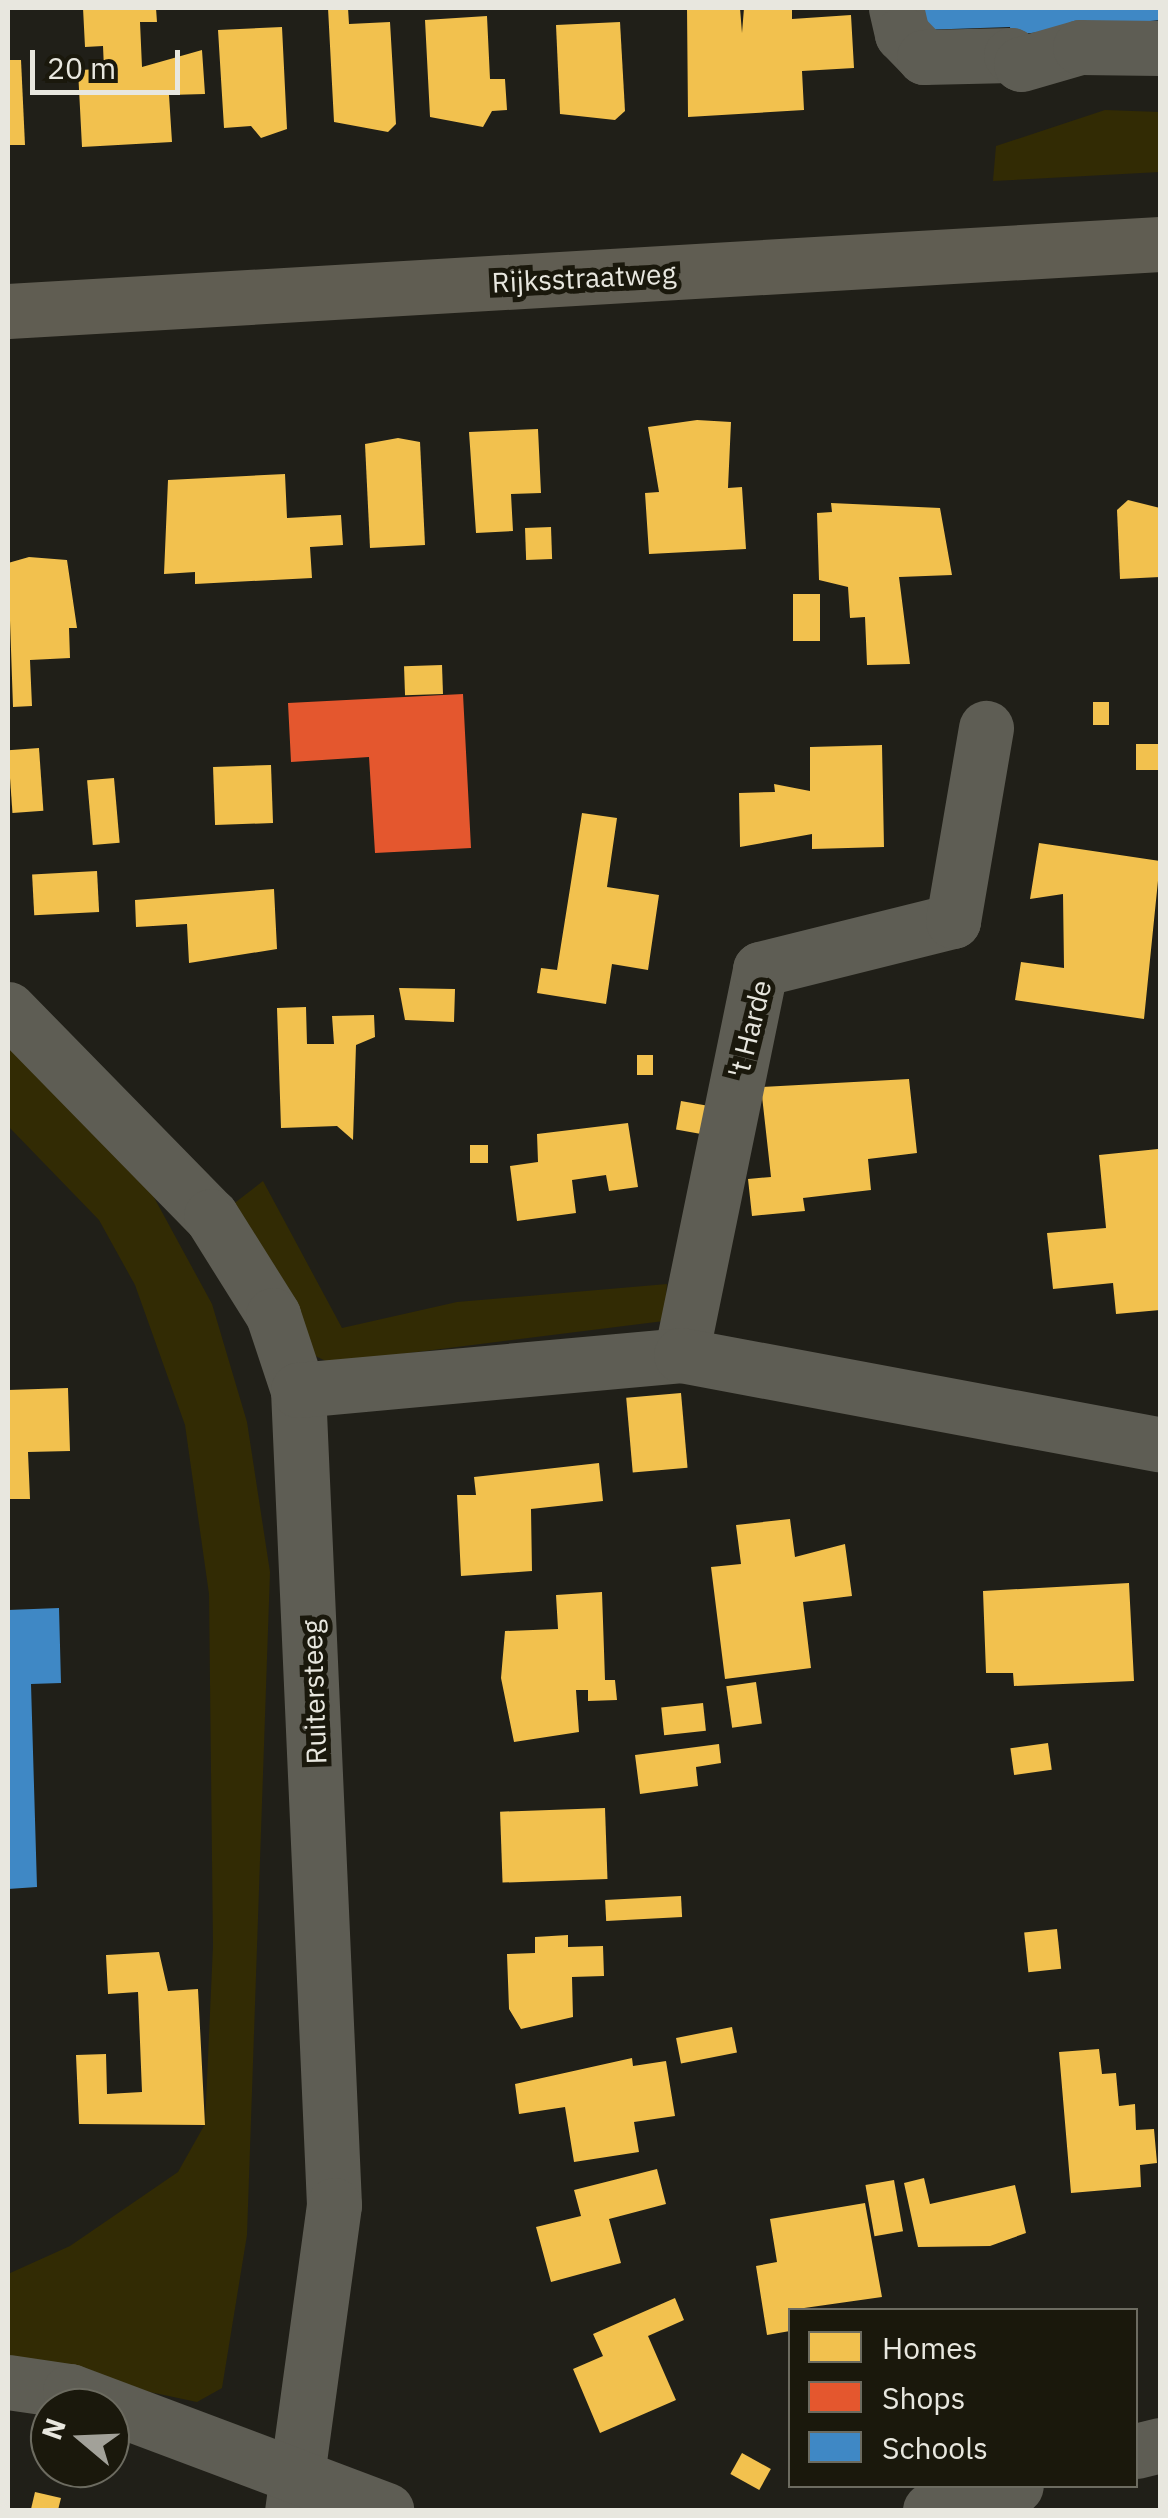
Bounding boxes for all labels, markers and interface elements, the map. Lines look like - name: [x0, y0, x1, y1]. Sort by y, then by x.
- scale bar: [35, 30, 185, 92]
- text: 20 m: [47, 48, 116, 87]
- street label: Rijksstraatweg: [491, 256, 677, 300]
- street label: 't Harde: [722, 977, 778, 1081]
- street label: Ruitersteeg: [295, 1619, 333, 1765]
- legend: [788, 2308, 1138, 2488]
- text: Homes: [882, 2328, 977, 2367]
- text: Shops: [882, 2378, 965, 2417]
- north arrow: [30, 2388, 130, 2488]
- text: N: [32, 2413, 74, 2444]
- text: Schools: [882, 2428, 988, 2467]

